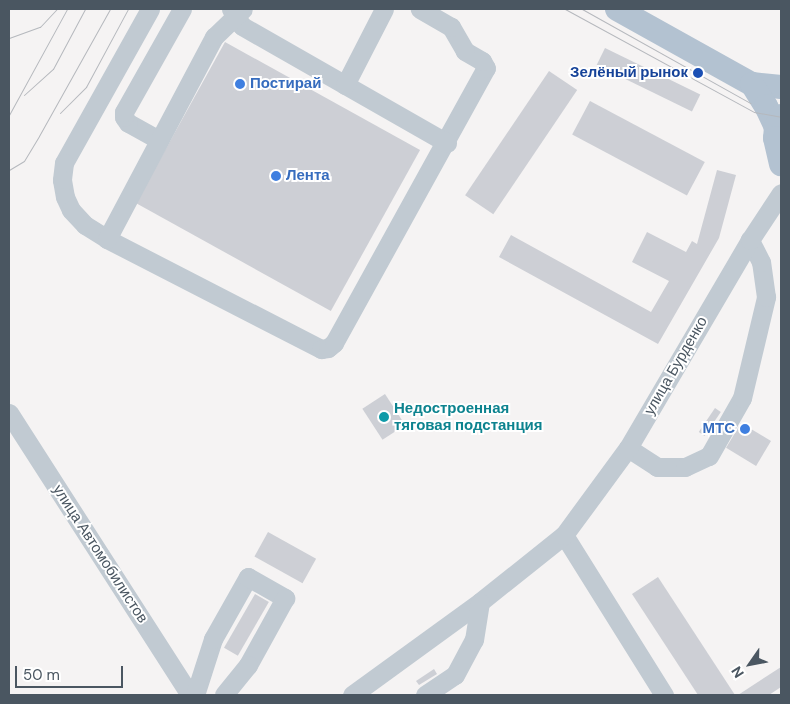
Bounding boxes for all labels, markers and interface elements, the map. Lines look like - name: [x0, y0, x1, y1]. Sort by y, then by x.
- place label: Зелёный рынок: [570, 64, 688, 82]
- marker: Зелёный рынок: [692, 67, 704, 79]
- place label: Постирай: [250, 75, 321, 93]
- marker: Постирай: [234, 78, 246, 90]
- place label: Лента: [286, 167, 330, 185]
- marker: Лента: [270, 170, 282, 182]
- street label: улица Бурденко: [641, 314, 711, 418]
- place label: Недостроенная тяговая подстанция: [394, 399, 543, 434]
- marker: Недостроенная тяговая подстанция: [378, 411, 390, 423]
- place label: МТС: [703, 420, 735, 438]
- marker: МТС: [739, 423, 751, 435]
- street label: улица Автомобилистов: [49, 482, 151, 626]
- north arrow: [725, 639, 775, 689]
- scale bar: [18, 656, 125, 688]
- text: N: [727, 663, 748, 681]
- text: 50 m: [23, 665, 60, 685]

